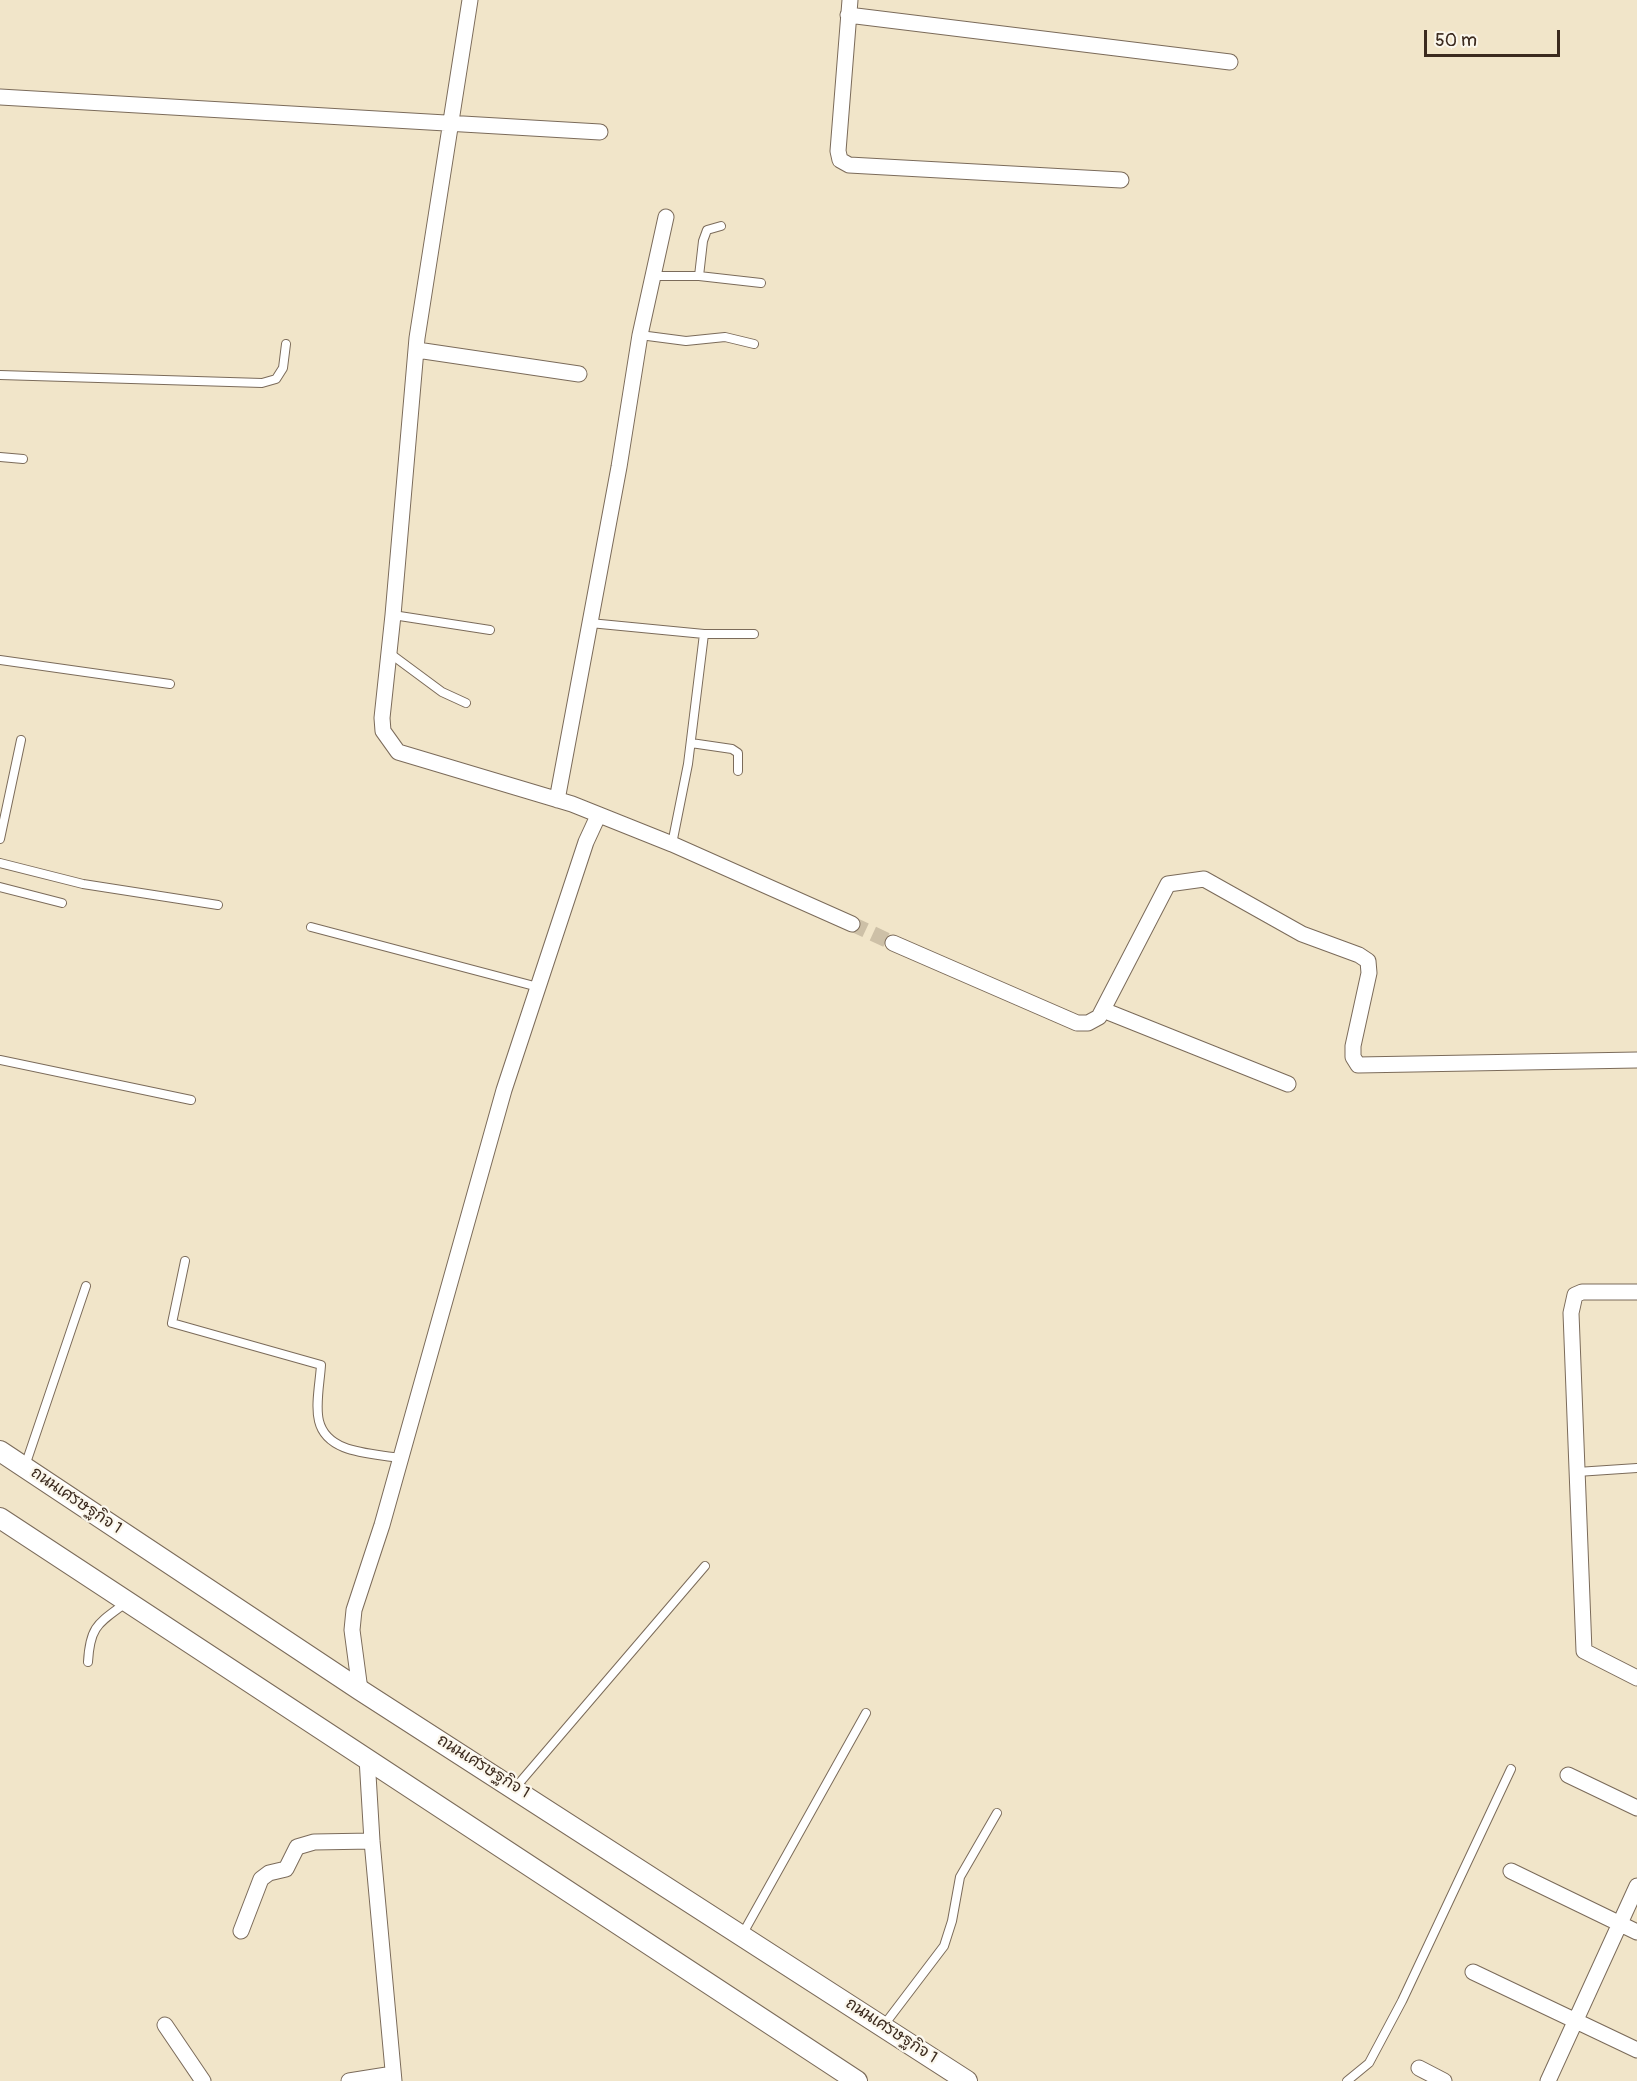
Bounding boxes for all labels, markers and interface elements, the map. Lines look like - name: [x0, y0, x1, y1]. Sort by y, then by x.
- scale bar: [1427, 18, 1564, 56]
- text: 50 m: [1435, 29, 1477, 52]
- street label: ถนนเศรษฐกิจ 1: [27, 1464, 125, 1538]
- street label: ถนนเศรษฐกิจ 1: [433, 1731, 533, 1803]
- street label: ถนนเศรษฐกิจ 1: [842, 1994, 940, 2068]

